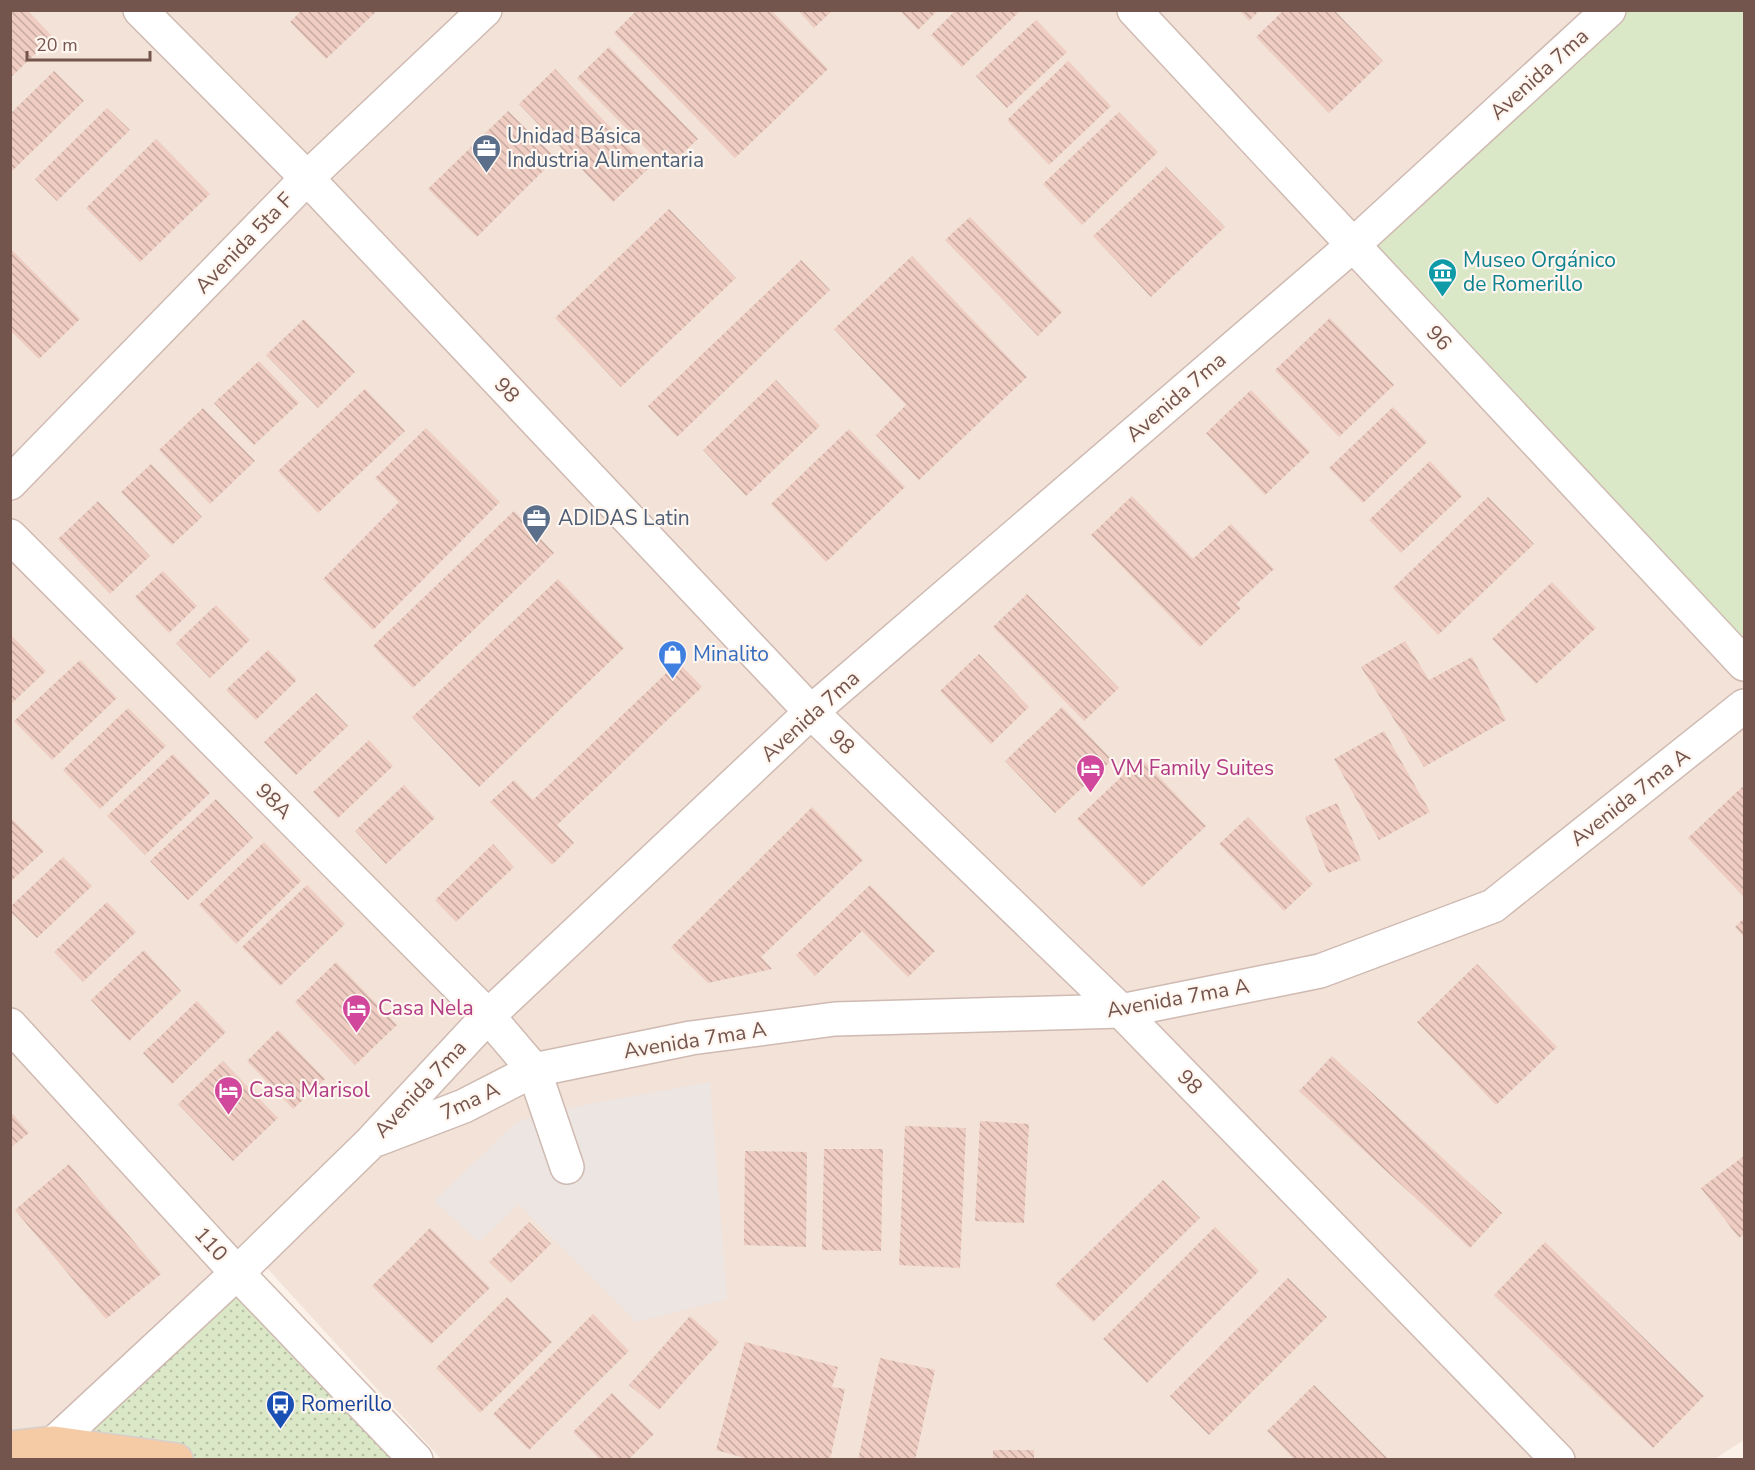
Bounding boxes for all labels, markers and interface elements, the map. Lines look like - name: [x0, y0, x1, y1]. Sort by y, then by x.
- street label: Avenida 7ma: [1484, 22, 1594, 126]
- scale bar: [27, 24, 150, 62]
- text: 20 m: [36, 33, 78, 57]
- place label: Unidad Básica Industria Alimentaria: [507, 122, 704, 174]
- office icon: Unidad Básica Industria Alimentaria: [470, 132, 502, 174]
- street label: Avenida 5ta F: [189, 186, 299, 300]
- place label: Museo Orgánico de Romerillo: [1463, 246, 1616, 298]
- museum icon: Museo Orgánico de Romerillo: [1426, 256, 1458, 298]
- street label: 96: [1420, 319, 1458, 357]
- street label: Avenida 7ma: [1120, 346, 1232, 448]
- street label: 98: [488, 371, 526, 409]
- office icon: ADIDAS Latin: [521, 502, 553, 544]
- place label: ADIDAS Latin: [558, 504, 690, 532]
- shop icon: Minalito: [656, 638, 688, 680]
- place label: Minalito: [693, 640, 769, 668]
- street label: Avenida 7ma: [755, 664, 865, 768]
- street label: 98: [823, 723, 861, 761]
- street label: Avenida 7ma A: [1564, 741, 1696, 853]
- hotel icon: VM Family Suites: [1074, 752, 1106, 794]
- place label: VM Family Suites: [1110, 754, 1274, 782]
- street label: 98A: [250, 777, 298, 825]
- street label: Avenida 7ma A: [1104, 972, 1252, 1024]
- hotel icon: Casa Nela: [341, 992, 373, 1034]
- place label: Casa Nela: [378, 994, 474, 1022]
- street label: Avenida 7ma A: [621, 1015, 769, 1065]
- street label: Avenida 7ma: [368, 1034, 472, 1144]
- street label: 98: [1171, 1063, 1209, 1101]
- hotel icon: Casa Marisol: [212, 1074, 244, 1116]
- street label: 7ma A: [436, 1075, 504, 1127]
- place label: Casa Marisol: [249, 1076, 371, 1104]
- street label: 110: [188, 1221, 234, 1267]
- bus stop icon: Romerillo: [264, 1388, 296, 1430]
- place label: Romerillo: [301, 1390, 392, 1418]

